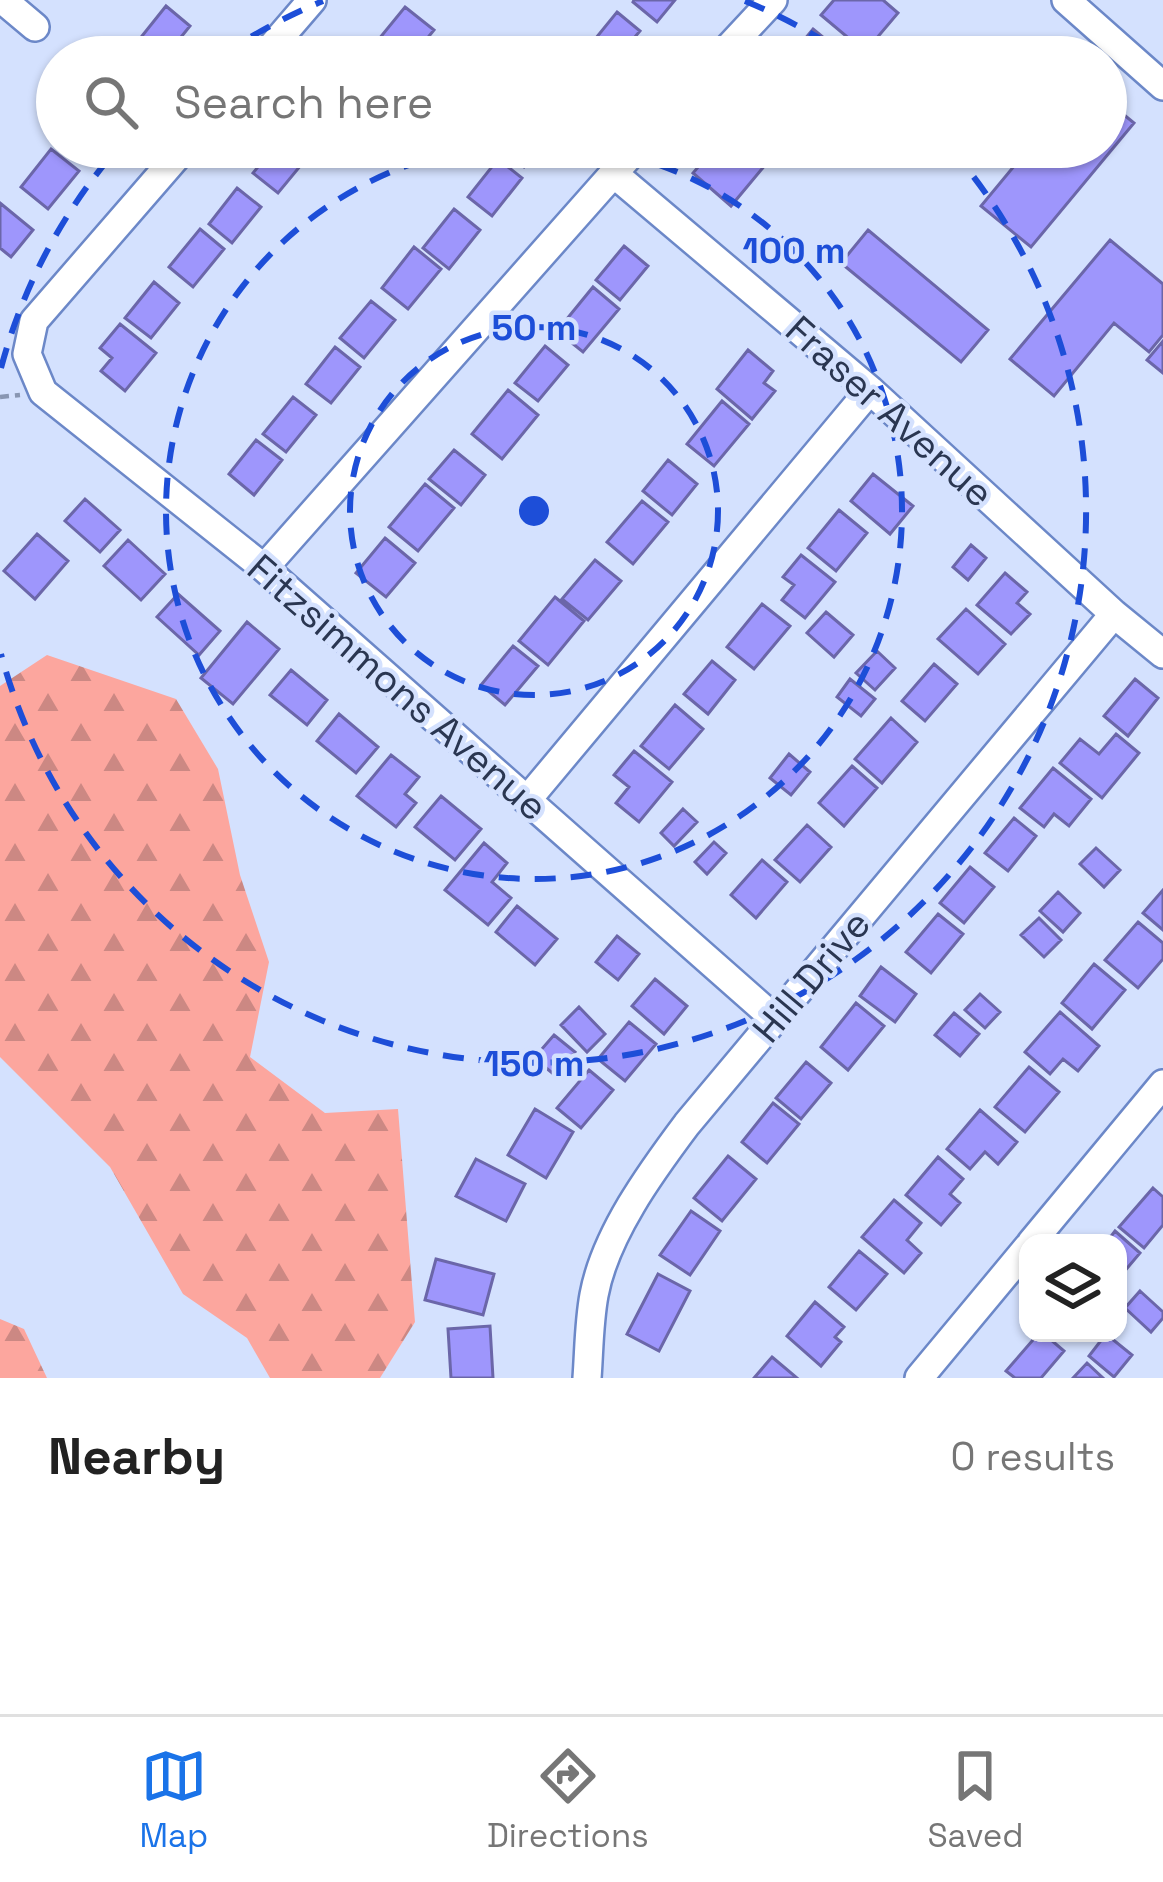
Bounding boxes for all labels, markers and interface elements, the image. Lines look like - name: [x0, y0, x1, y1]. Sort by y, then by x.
- search box: [36, 36, 1127, 168]
- icon: search: [78, 69, 144, 135]
- text: Search here: [174, 74, 433, 131]
- text: 100 m: [743, 228, 845, 274]
- text: 50 m: [492, 305, 576, 351]
- street label: Fraser Avenue: [776, 305, 1004, 518]
- centre of rings: [513, 490, 555, 532]
- street label: Fitzsimmons Avenue: [237, 544, 558, 831]
- street label: Hill Drive: [742, 900, 881, 1052]
- text: 150 m: [483, 1041, 585, 1087]
- map controls: [1019, 1234, 1127, 1342]
- button: layers: [1019, 1234, 1127, 1342]
- text: Nearby: [48, 1424, 225, 1489]
- text: 0 results: [950, 1432, 1115, 1481]
- tab: Map: [139, 1743, 208, 1857]
- tab: Directions: [487, 1743, 649, 1857]
- tab: Saved: [927, 1743, 1024, 1857]

